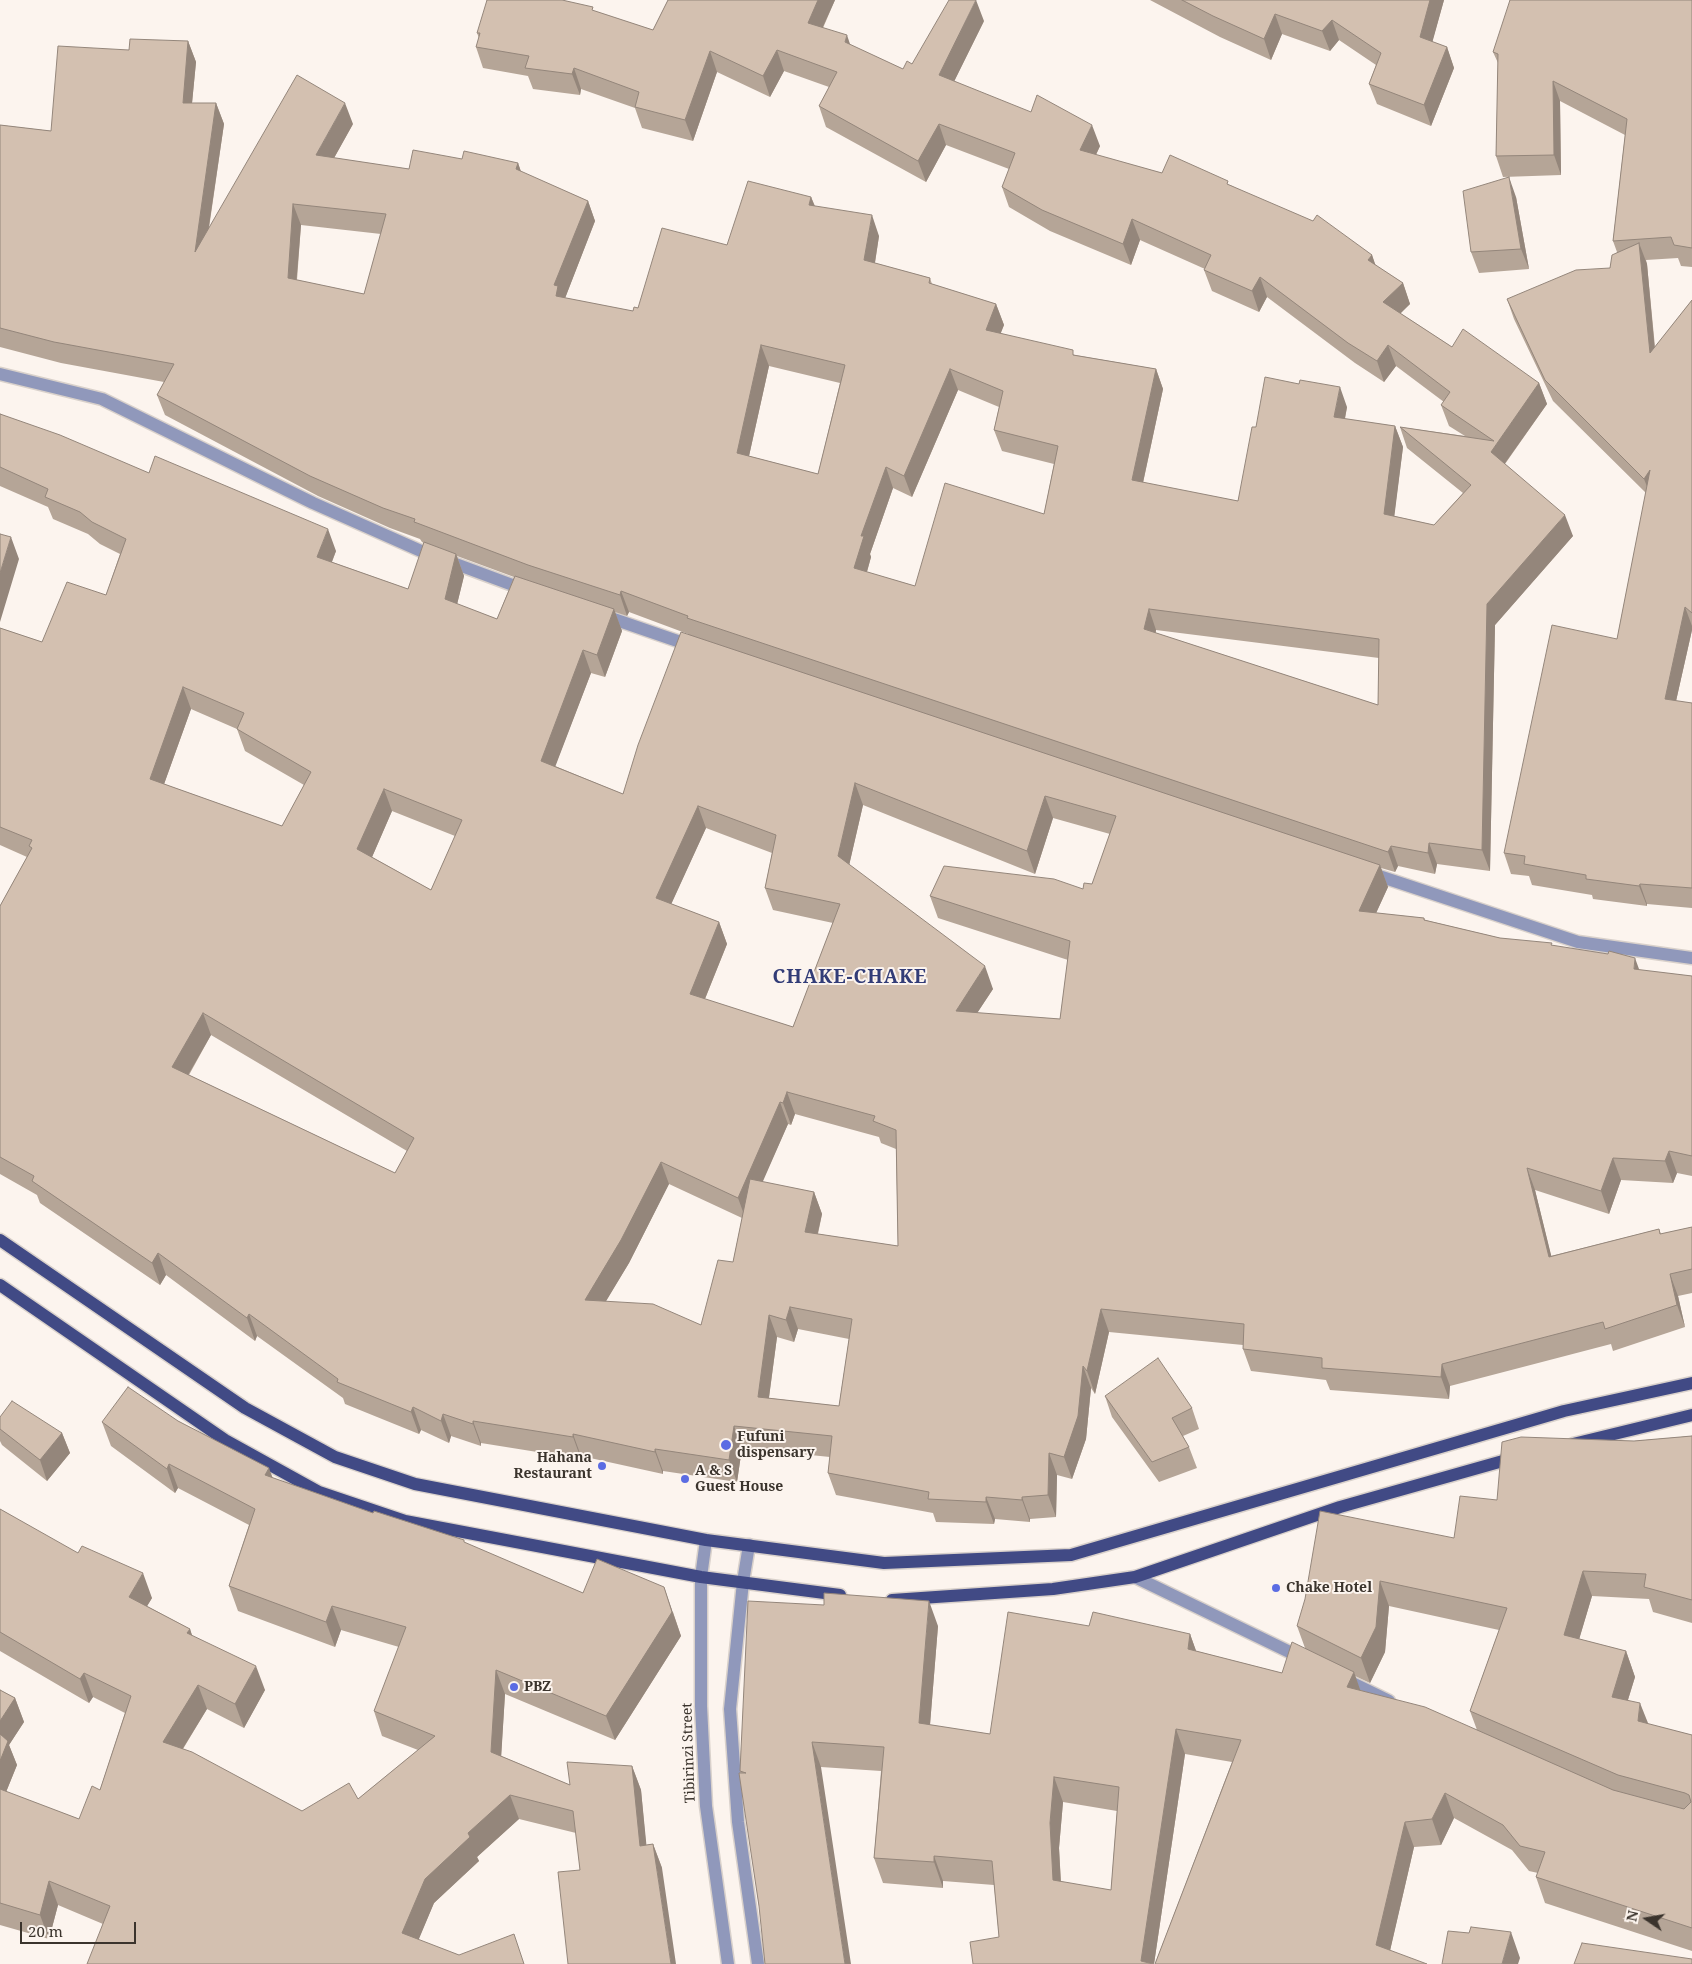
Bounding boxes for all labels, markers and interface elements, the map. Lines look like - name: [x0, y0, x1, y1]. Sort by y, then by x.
- district label: CHAKE-CHAKE: [771, 967, 929, 989]
- place label: Fufuni dispensary: [737, 1429, 815, 1461]
- marker: Fufuni dispensary: [719, 1438, 733, 1452]
- place label: Hahana Restaurant: [513, 1450, 592, 1482]
- marker: Hahana Restaurant: [596, 1460, 608, 1472]
- place label: A & S Guest House: [695, 1463, 783, 1495]
- marker: A & S Guest House: [679, 1473, 691, 1485]
- place label: Chake Hotel: [1286, 1580, 1372, 1596]
- marker: Chake Hotel: [1270, 1582, 1282, 1594]
- place label: PBZ: [524, 1679, 551, 1695]
- marker: PBZ: [508, 1681, 520, 1693]
- street label: Tibirinzi Street: [679, 1702, 699, 1804]
- north arrow: [1622, 1894, 1672, 1944]
- text: N: [1621, 1908, 1642, 1923]
- scale bar: [22, 1912, 139, 1944]
- text: 20 m: [28, 1921, 63, 1941]

